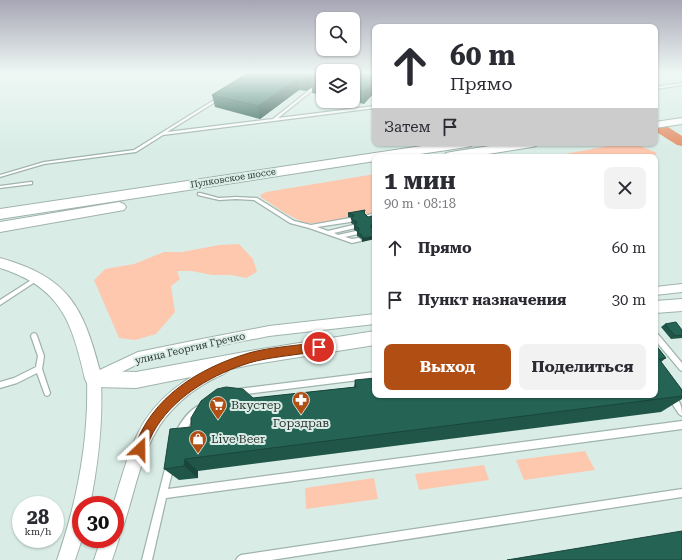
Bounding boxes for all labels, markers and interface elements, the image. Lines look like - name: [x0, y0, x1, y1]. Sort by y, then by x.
- map controls: [316, 12, 360, 108]
- button: search: [316, 12, 360, 56]
- text: 60 m: [450, 39, 515, 72]
- icon: ahead: [384, 40, 436, 92]
- button: layers: [316, 64, 360, 108]
- text: Прямо: [450, 73, 513, 94]
- icon: arrive: [439, 116, 461, 138]
- text: Затем: [384, 118, 431, 136]
- street label: Пулковское шоссе: [190, 166, 276, 190]
- text: 1 мин: [384, 167, 456, 195]
- button: close: [604, 167, 646, 209]
- text: 90 m · 08:18: [384, 196, 456, 211]
- icon: ahead: [384, 237, 406, 259]
- text: Прямо: [418, 239, 472, 257]
- text: 60 m: [612, 239, 646, 257]
- icon: arrive: [384, 289, 406, 311]
- text: Пункт назначения: [418, 291, 566, 309]
- text: 30 m: [612, 291, 646, 309]
- street label: улица Георгия Гречко: [134, 330, 246, 366]
- pin: [302, 330, 336, 364]
- icon: arrive: [308, 336, 330, 358]
- button: Выход: [384, 344, 511, 390]
- button: Поделиться: [519, 344, 646, 390]
- pharmacy icon: Горздрав: [291, 390, 311, 415]
- supermarket icon: Вкустер: [208, 395, 228, 420]
- place label: Вкустер: [231, 398, 281, 412]
- place label: Горздрав: [273, 416, 329, 430]
- position arrow: [119, 428, 161, 470]
- shop icon: Live Beer: [188, 429, 208, 454]
- place label: Live Beer: [211, 432, 265, 446]
- speed limit sign: 30: [72, 496, 124, 548]
- text: 28: [27, 505, 49, 529]
- text: km/h: [25, 526, 51, 537]

